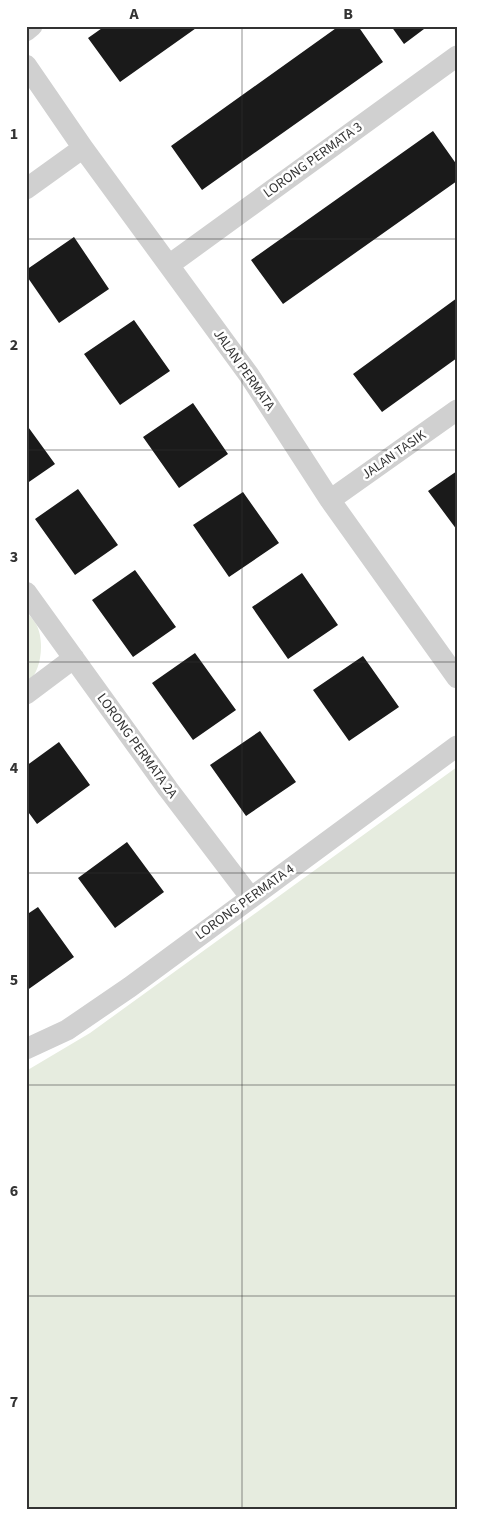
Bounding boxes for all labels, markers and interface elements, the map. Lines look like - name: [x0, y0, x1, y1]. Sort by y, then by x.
- text: A: [128, 3, 139, 25]
- text: B: [343, 3, 353, 25]
- street label: LORONG PERMATA 3: [259, 117, 367, 203]
- text: 1: [10, 123, 18, 145]
- street label: JALAN PERMATA: [208, 325, 280, 415]
- text: 2: [10, 334, 18, 356]
- street label: JALAN TASIK: [358, 425, 431, 485]
- text: 3: [10, 546, 18, 568]
- street label: LORONG PERMATA 2A: [92, 689, 182, 803]
- text: 4: [10, 757, 19, 779]
- street label: LORONG PERMATA 4: [191, 859, 299, 945]
- text: 5: [10, 969, 18, 991]
- text: 6: [10, 1180, 18, 1202]
- text: 7: [10, 1391, 18, 1413]

